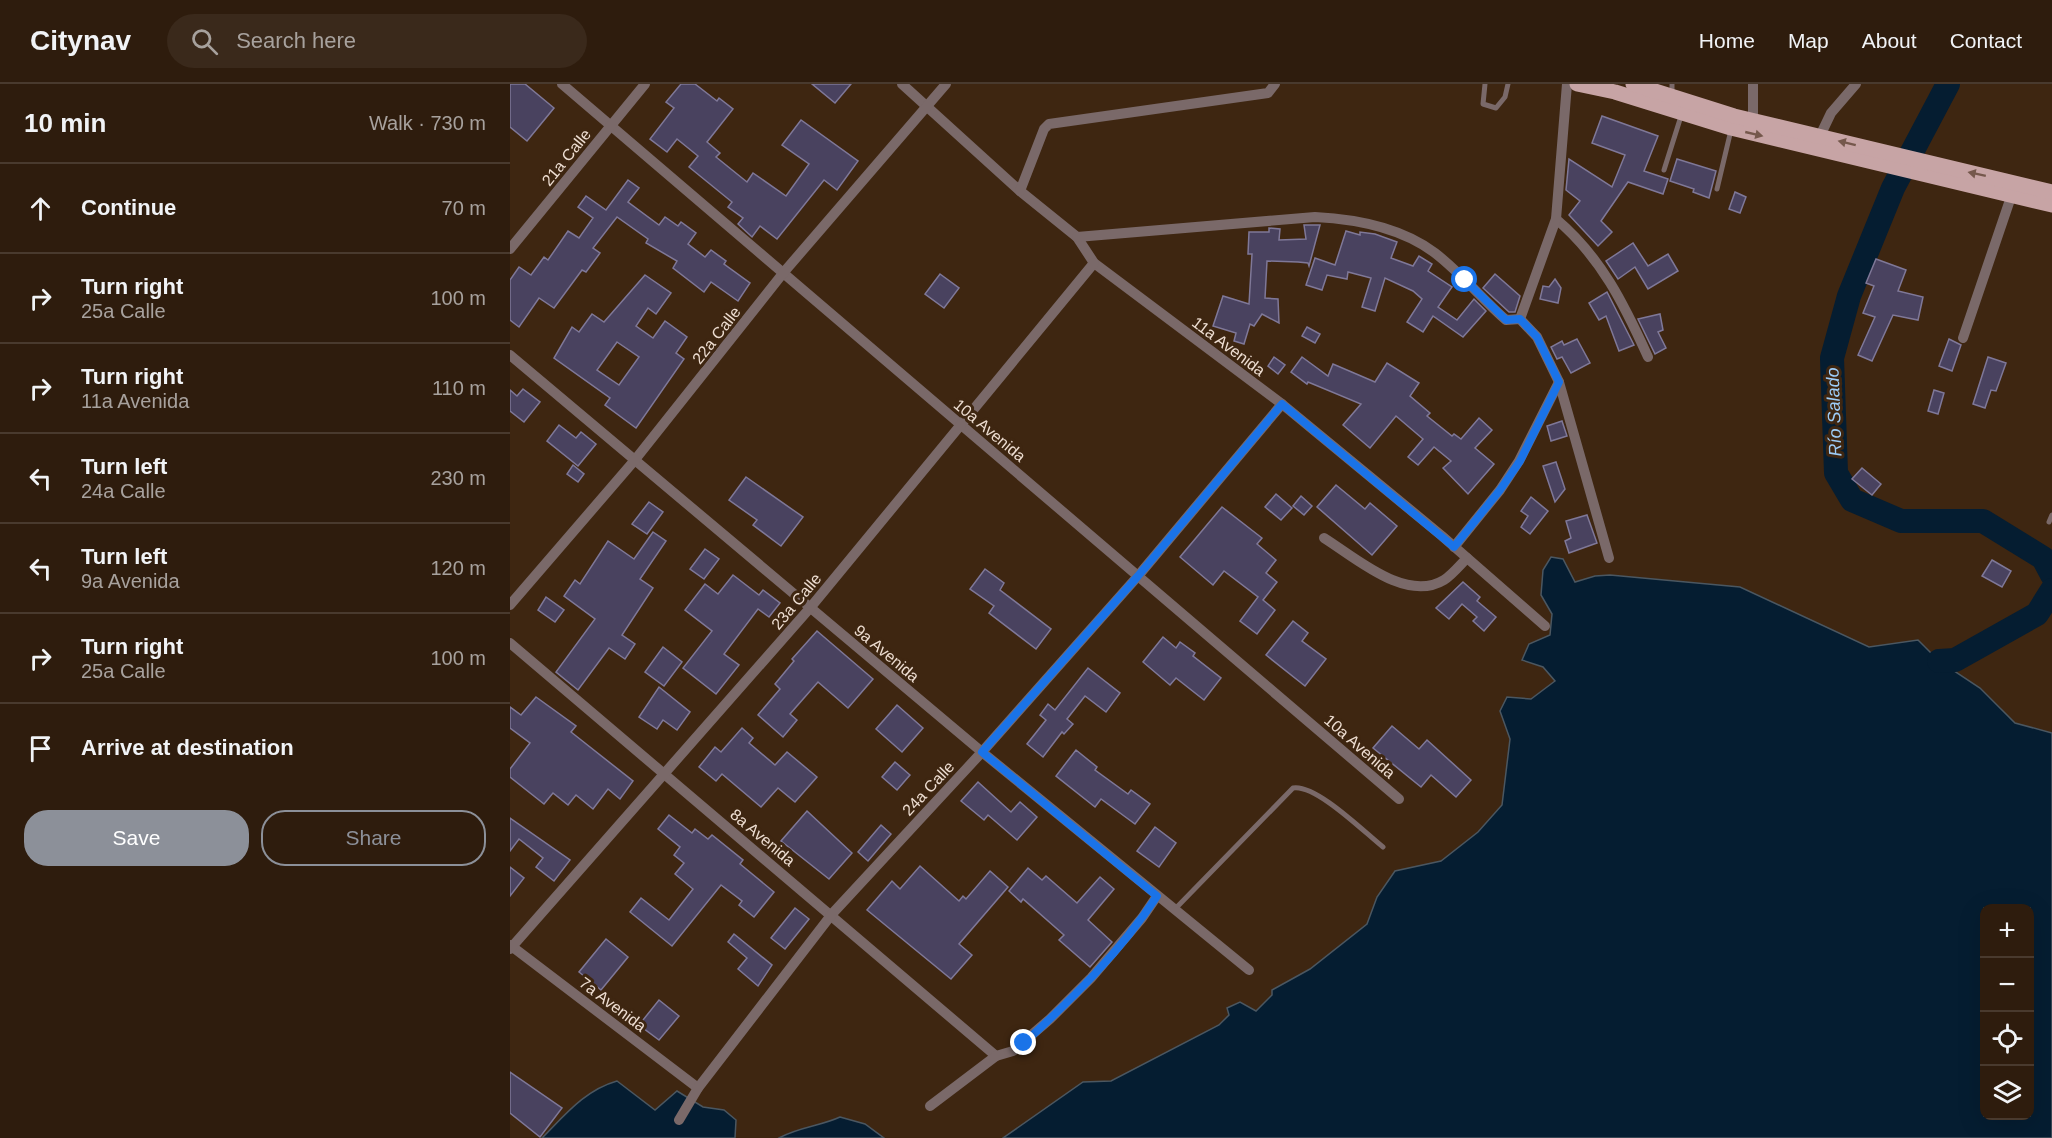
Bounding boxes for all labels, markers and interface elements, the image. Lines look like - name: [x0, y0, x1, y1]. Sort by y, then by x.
- search box: [167, 14, 587, 68]
- text: Citynav: [30, 25, 131, 56]
- icon: search: [188, 25, 221, 58]
- text: Search here: [236, 28, 356, 53]
- text: Home: [1699, 29, 1755, 52]
- text: Map: [1788, 29, 1829, 52]
- text: About: [1862, 29, 1917, 52]
- text: Contact: [1950, 29, 2022, 52]
- text: 10 min: [24, 108, 106, 138]
- text: Walk · 730 m: [369, 112, 486, 134]
- street label: 21a Calle: [539, 126, 594, 189]
- one-way arrow: [1745, 129, 1764, 139]
- one-way arrow: [1837, 137, 1856, 147]
- one-way arrow: [1968, 169, 1986, 179]
- icon: ahead: [24, 192, 57, 225]
- text: Continue: [81, 195, 176, 220]
- text: 70 m: [442, 197, 486, 219]
- route start: [1451, 266, 1477, 292]
- text: Turn right: [81, 274, 183, 299]
- icon: right: [24, 282, 57, 315]
- text: 100 m: [430, 287, 486, 309]
- text: 25a Calle: [81, 300, 166, 322]
- street label: 22a Calle: [689, 303, 744, 367]
- street label: 11a Avenida: [1189, 314, 1268, 379]
- text: Turn right: [81, 364, 183, 389]
- water label: Río Salado: [1822, 367, 1846, 457]
- icon: right: [24, 372, 57, 405]
- text: 110 m: [432, 377, 486, 399]
- text: 11a Avenida: [81, 390, 189, 412]
- street label: 10a Avenida: [951, 396, 1029, 465]
- text: Turn left: [81, 454, 167, 479]
- icon: left: [24, 462, 57, 495]
- text: 230 m: [430, 467, 486, 489]
- text: 24a Calle: [81, 480, 166, 502]
- text: Turn left: [81, 544, 167, 569]
- icon: left: [24, 552, 57, 585]
- text: 120 m: [430, 557, 486, 579]
- text: 9a Avenida: [81, 570, 180, 592]
- street label: 23a Calle: [768, 570, 825, 633]
- street label: 9a Avenida: [851, 622, 922, 685]
- text: Turn right: [81, 634, 183, 659]
- icon: right: [24, 642, 57, 675]
- text: 100 m: [430, 647, 486, 669]
- text: 25a Calle: [81, 660, 166, 682]
- street label: 10a Avenida: [1321, 711, 1398, 782]
- icon: arrive: [24, 732, 57, 765]
- text: Arrive at destination: [81, 735, 294, 760]
- street label: 24a Calle: [899, 758, 958, 819]
- street label: 8a Avenida: [727, 806, 798, 869]
- button: Save: [24, 810, 249, 866]
- button: Share: [261, 810, 486, 866]
- map controls: [1980, 904, 2034, 1120]
- button: +: [1980, 904, 2034, 958]
- button: −: [1980, 958, 2034, 1012]
- street label: 7a Avenida: [576, 974, 649, 1035]
- button: locate: [1980, 1012, 2034, 1066]
- route end: [1010, 1029, 1036, 1055]
- button: layers: [1980, 1066, 2034, 1120]

